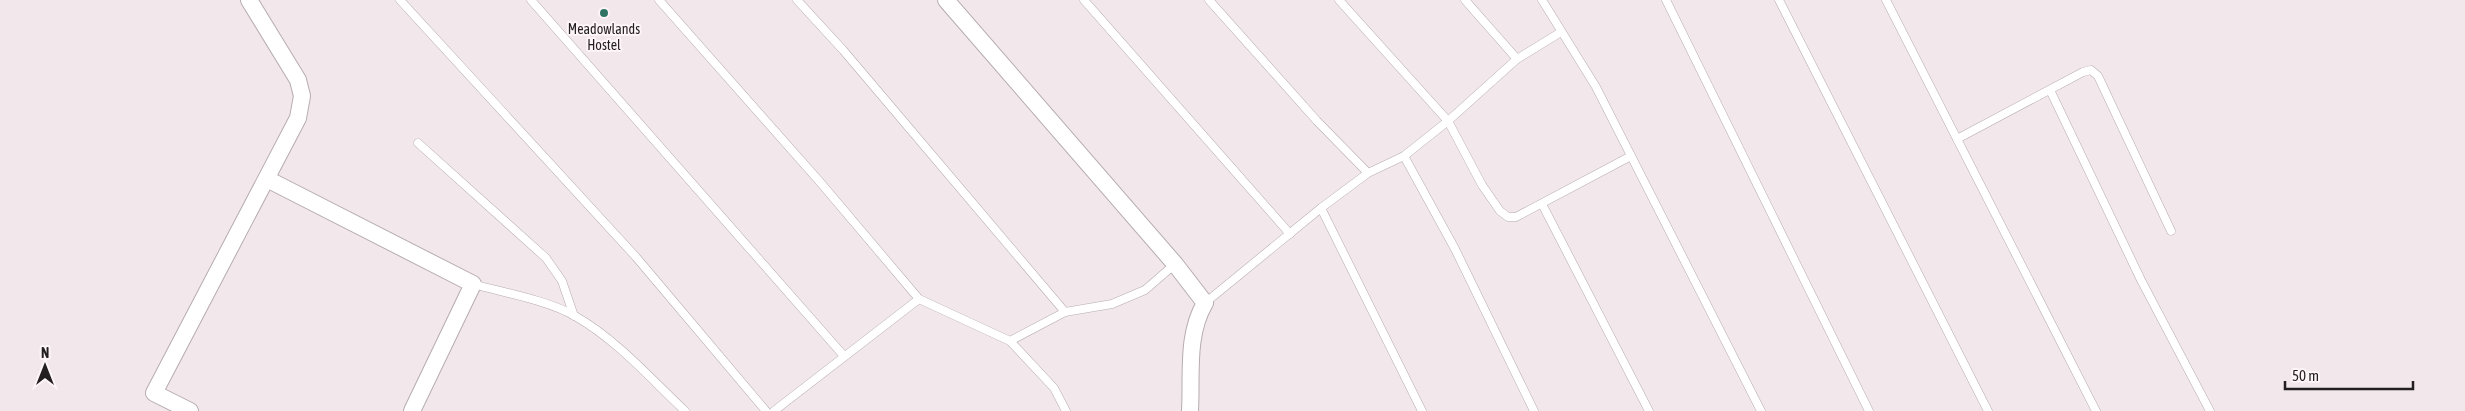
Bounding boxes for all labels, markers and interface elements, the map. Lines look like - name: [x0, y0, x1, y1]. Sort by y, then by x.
- marker: Meadowlands Hostel: [598, 7, 610, 19]
- place label: Meadowlands Hostel: [568, 21, 640, 53]
- north arrow: [20, 341, 70, 391]
- text: N: [41, 345, 49, 361]
- scale bar: [2285, 358, 2412, 390]
- text: 50 m: [2292, 367, 2319, 384]

